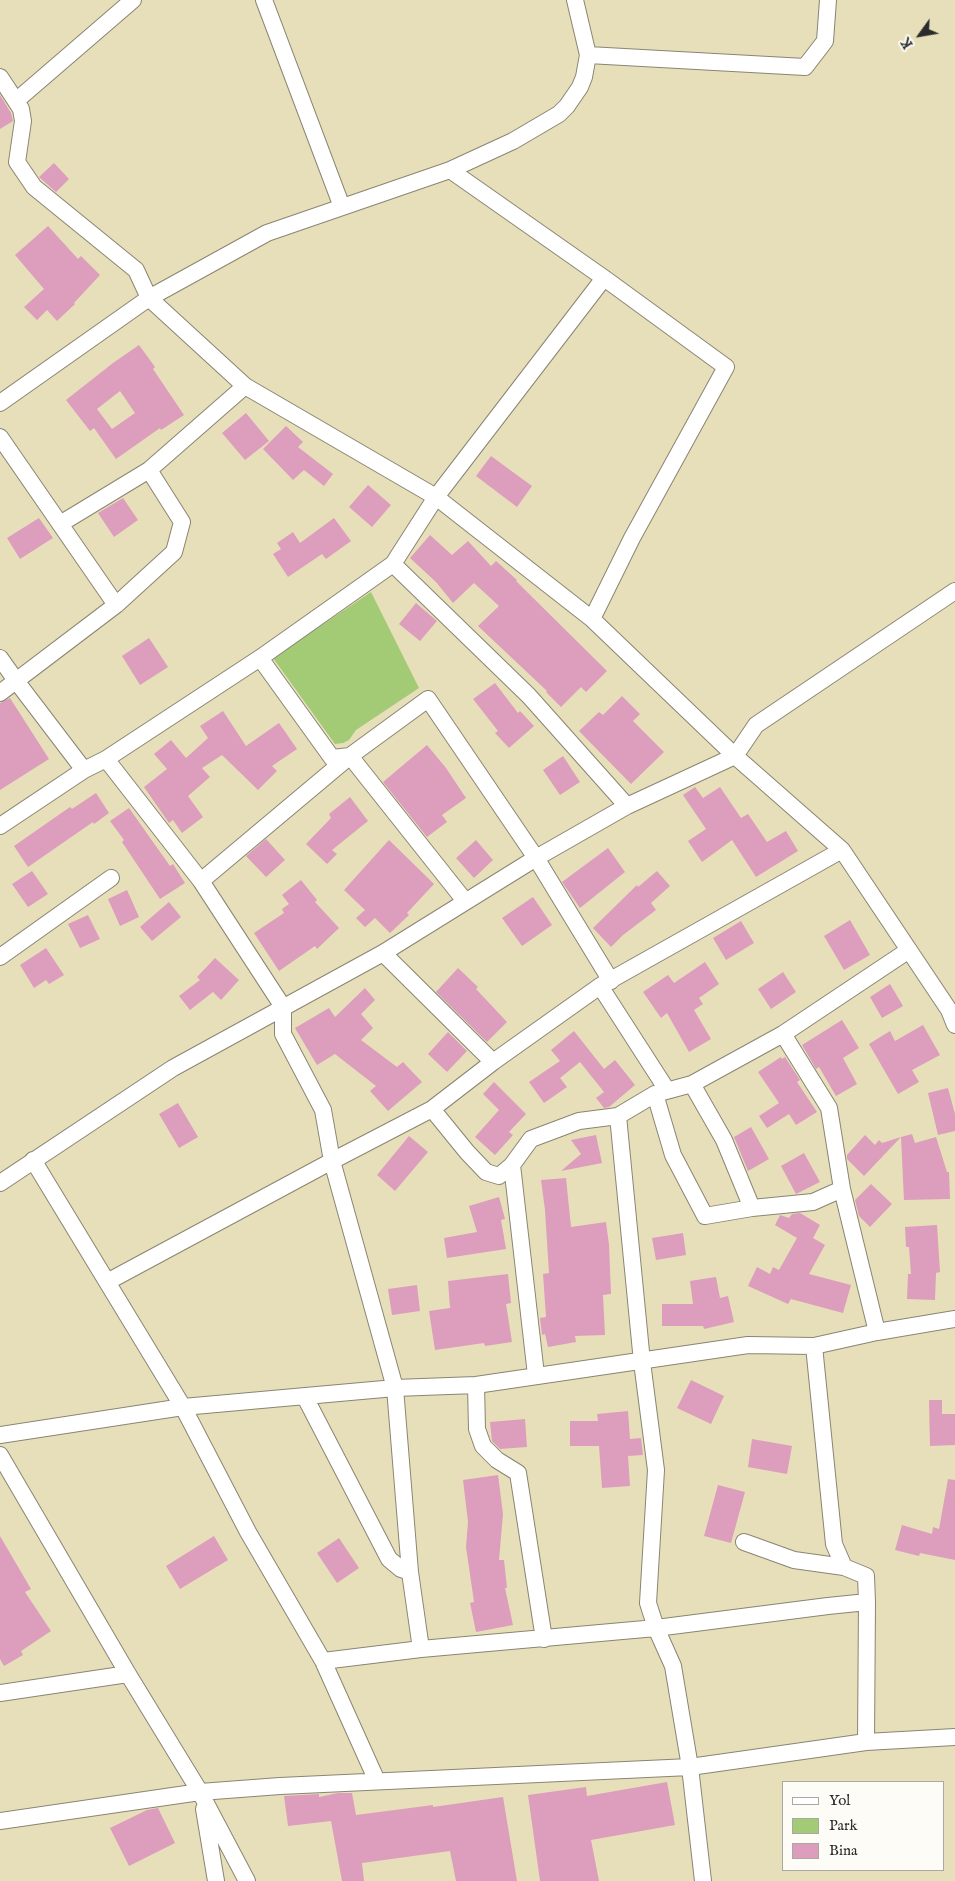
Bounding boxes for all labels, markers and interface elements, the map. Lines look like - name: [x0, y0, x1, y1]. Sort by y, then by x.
- north arrow: [895, 10, 945, 60]
- text: K: [897, 34, 918, 52]
- legend: [782, 1781, 945, 1871]
- text: Yol: [829, 1791, 850, 1810]
- text: Park: [829, 1816, 858, 1835]
- text: Bina: [829, 1841, 857, 1860]

